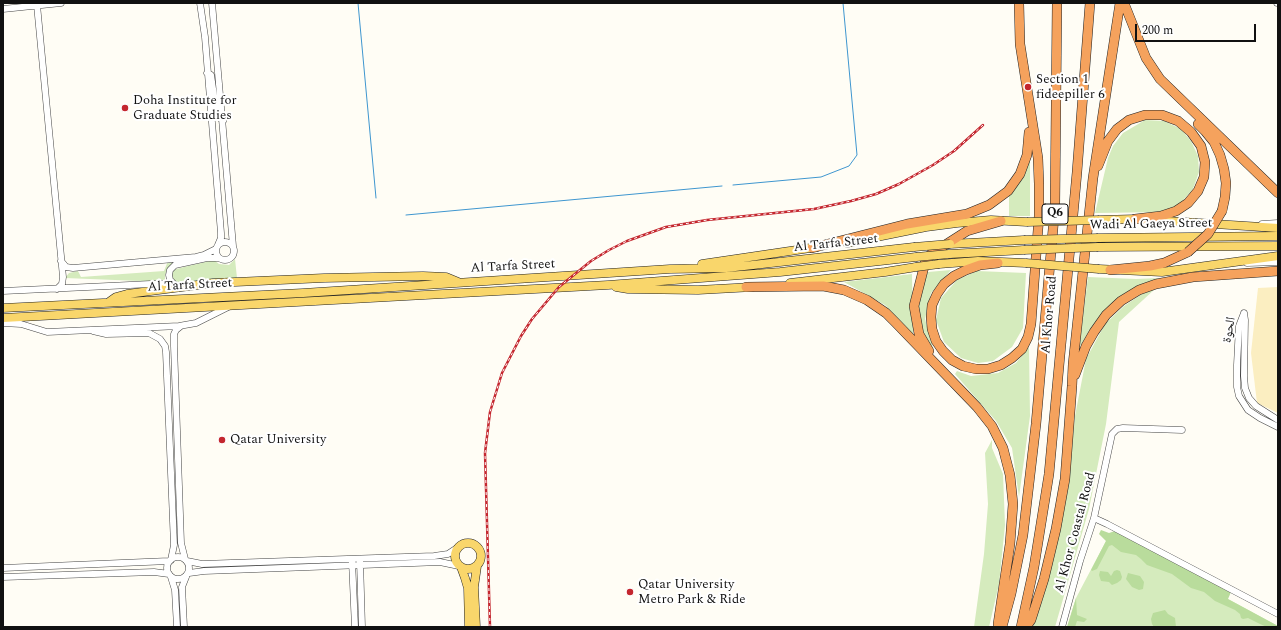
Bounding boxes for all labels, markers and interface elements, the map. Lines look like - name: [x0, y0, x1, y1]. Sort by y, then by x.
- scale bar: [1137, 16, 1258, 42]
- text: 200 m: [1142, 21, 1173, 40]
- place label: Section 1 fideepiller 6: [1036, 72, 1105, 103]
- marker: Section 1 fideepiller 6: [1023, 82, 1033, 92]
- place label: Doha Institute for Graduate Studies: [133, 93, 237, 124]
- marker: Doha Institute for Graduate Studies: [120, 103, 130, 113]
- road number: Q6: [1042, 204, 1068, 224]
- street label: Wadi Al Gaeya Street: [1090, 216, 1212, 234]
- street label: Al Tarfa Street: [793, 232, 879, 256]
- street label: Al Tarfa Street: [470, 257, 556, 277]
- street label: Al Khor Road: [1039, 275, 1061, 355]
- street label: Al Tarfa Street: [147, 276, 233, 296]
- street label: الحوة: [1220, 316, 1240, 344]
- place label: Qatar University: [230, 432, 326, 448]
- marker: Qatar University: [217, 435, 227, 445]
- street label: Al Khor Coastal Road: [1052, 471, 1100, 595]
- place label: Qatar University Metro Park & Ride: [638, 577, 745, 608]
- marker: Qatar University Metro Park & Ride: [625, 587, 635, 597]

